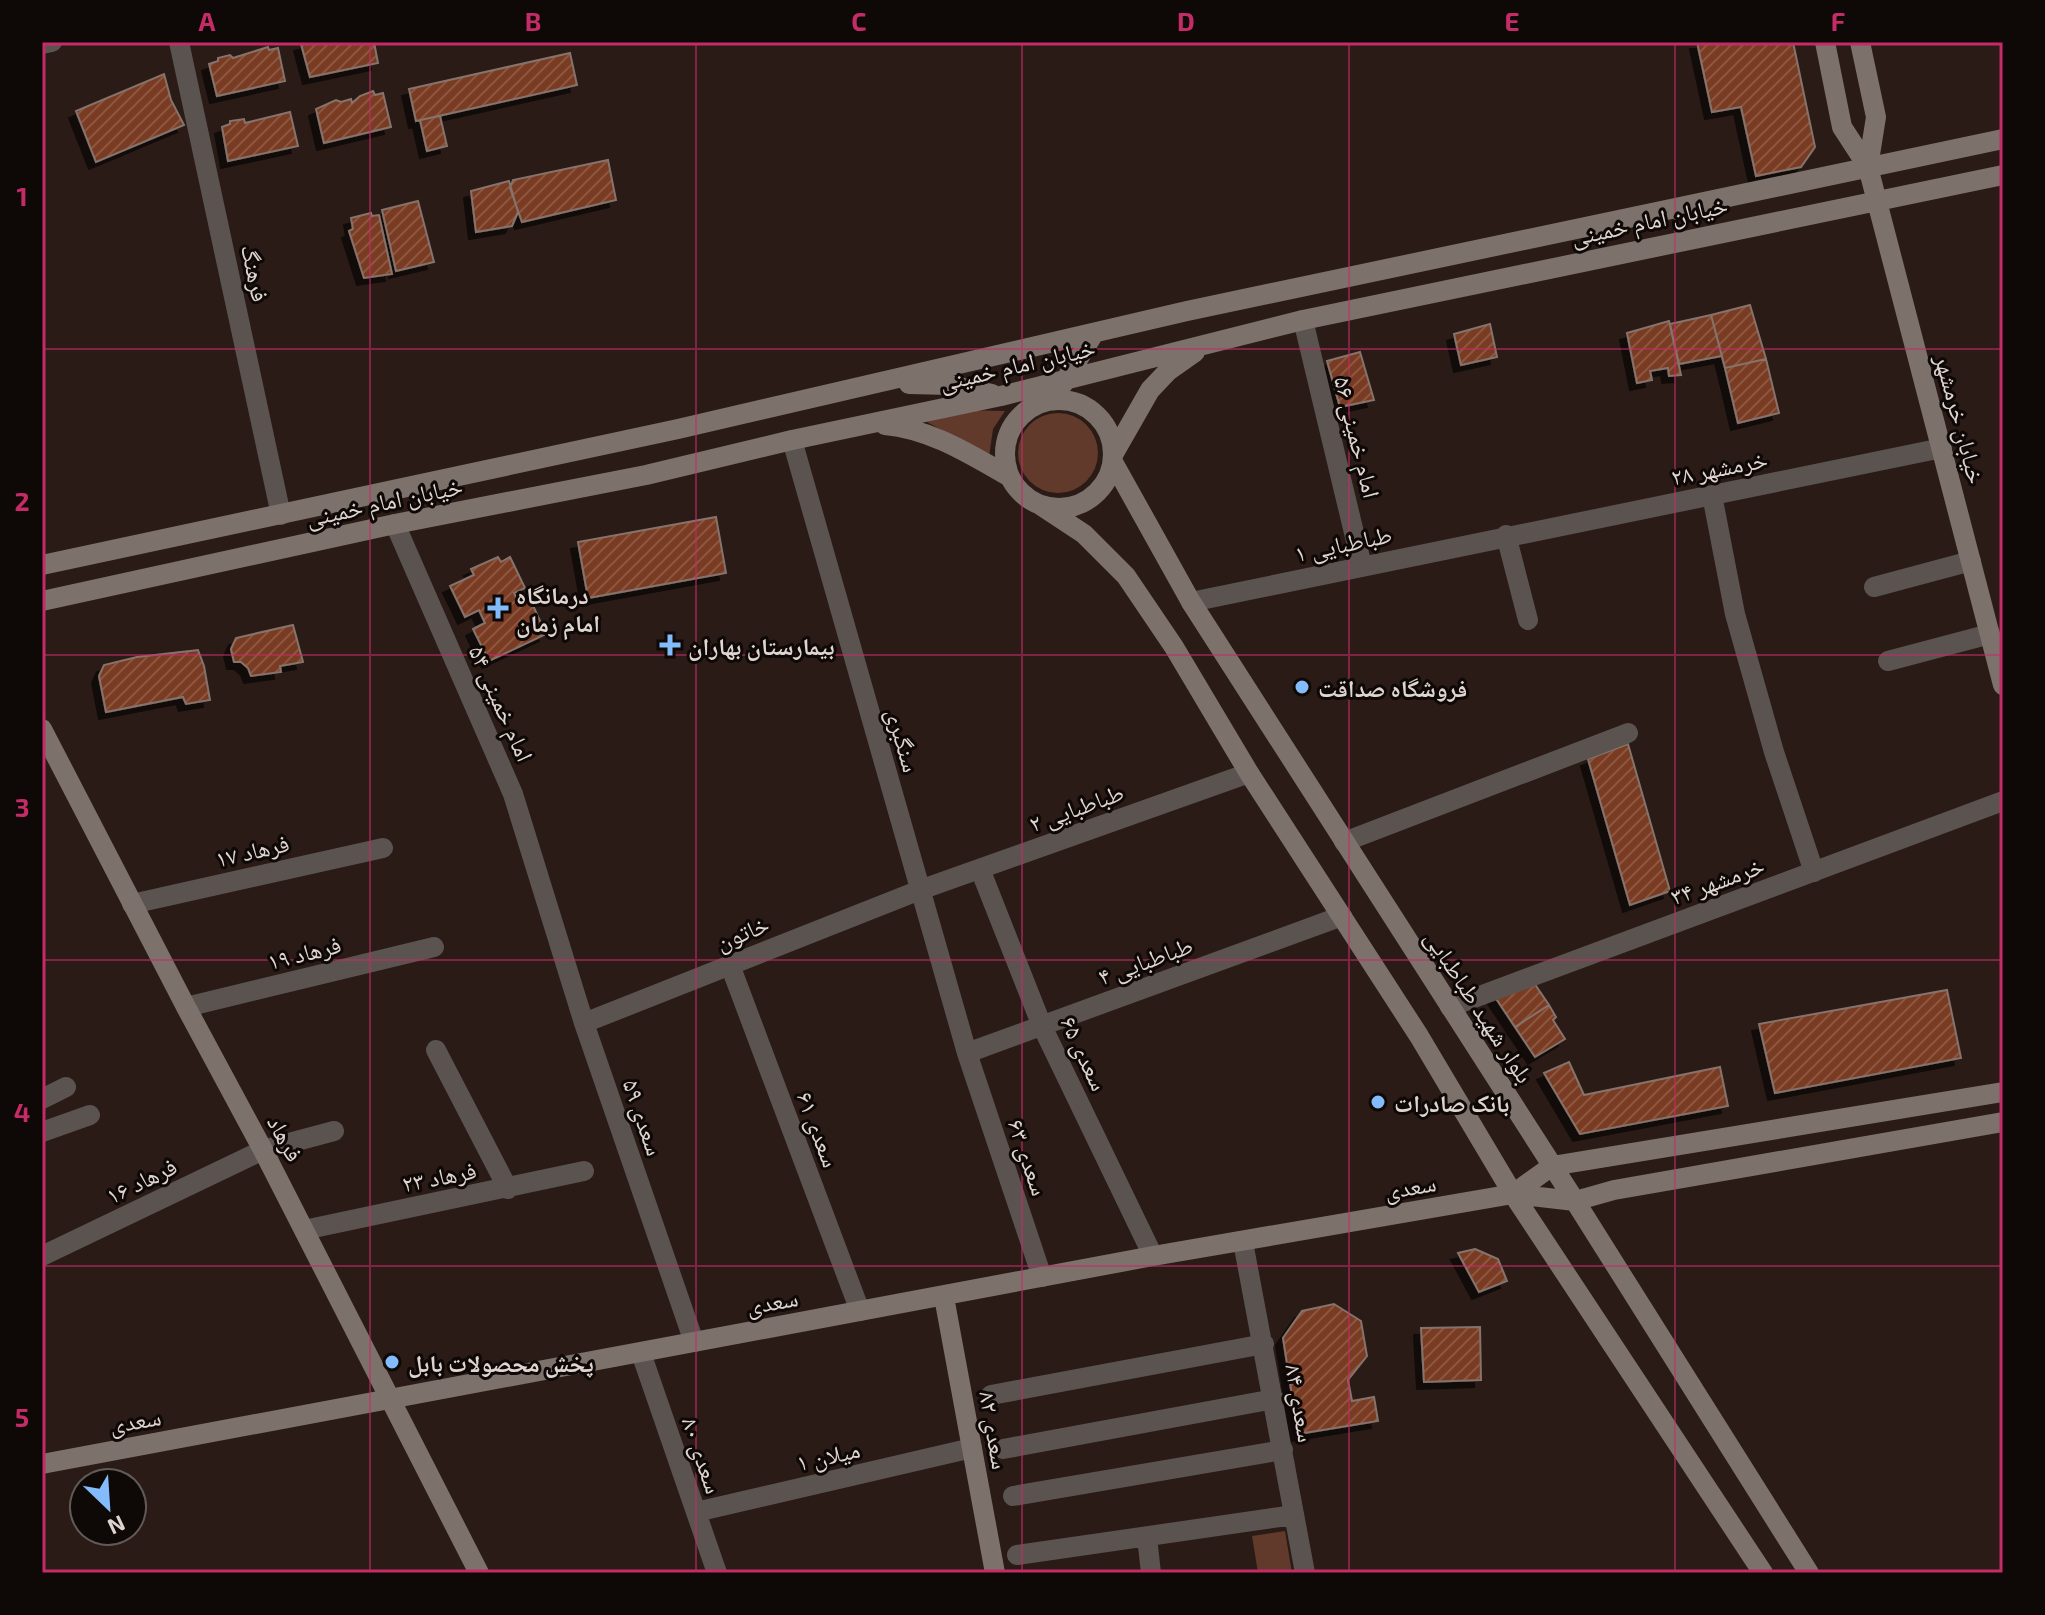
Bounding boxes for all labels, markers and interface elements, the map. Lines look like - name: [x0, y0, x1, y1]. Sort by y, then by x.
- text: A: [199, 5, 216, 36]
- text: B: [525, 5, 541, 36]
- text: C: [851, 5, 867, 36]
- text: D: [1177, 5, 1195, 36]
- text: E: [1504, 5, 1520, 36]
- text: F: [1831, 5, 1845, 36]
- text: 1: [16, 180, 28, 211]
- street label: خیابان امام خمینی: [1568, 189, 1731, 254]
- street label: فرهنگ: [236, 242, 276, 304]
- street label: خیابان امام خمینی: [936, 332, 1098, 399]
- street label: خیابان خرمشهر: [1929, 350, 1992, 487]
- street label: امام خمینی ۵۶: [1326, 373, 1387, 501]
- street label: خرمشهر ۲۸: [1668, 443, 1770, 491]
- street label: خیابان امام خمینی: [303, 470, 466, 535]
- text: 2: [14, 485, 30, 516]
- street label: طباطبایی ۱: [1292, 519, 1394, 568]
- place label: درمانگاه امام زمان: [516, 580, 600, 641]
- marker: درمانگاه امام زمان: [487, 597, 509, 619]
- place label: بیمارستان بهاران: [688, 631, 835, 661]
- marker: بیمارستان بهاران: [659, 634, 681, 656]
- street label: امام خمینی ۵۴: [461, 640, 540, 767]
- place label: فروشگاه صداقت: [1318, 673, 1467, 702]
- marker: فروشگاه صداقت: [1293, 678, 1311, 696]
- street label: سنگبری: [880, 705, 927, 776]
- street label: طباطبایی ۲: [1025, 776, 1128, 838]
- text: 3: [15, 791, 29, 822]
- street label: فرهاد ۱۷: [212, 827, 292, 873]
- street label: خرمشهر ۳۴: [1666, 850, 1768, 910]
- street label: خاتون: [711, 908, 773, 957]
- street label: بلوار شهید طباطبایی: [1419, 924, 1540, 1089]
- street label: فرهاد ۱۹: [264, 929, 344, 975]
- street label: طباطبایی ۴: [1094, 929, 1197, 991]
- street label: سعدی ۶۵: [1054, 1011, 1115, 1095]
- street label: سعدی ۵۹: [617, 1075, 671, 1159]
- street label: سعدی ۶۱: [790, 1087, 847, 1171]
- place label: بانک صادرات: [1394, 1088, 1509, 1117]
- marker: بانک صادرات: [1369, 1093, 1387, 1111]
- text: 4: [14, 1096, 30, 1127]
- street label: فرهاد: [262, 1110, 310, 1166]
- street label: سعدی ۶۳: [1002, 1115, 1056, 1199]
- street label: فرهاد ۱۶: [101, 1151, 181, 1209]
- street label: فرهاد ۲۳: [399, 1155, 479, 1197]
- street label: سعدی: [1382, 1167, 1438, 1206]
- street label: سعدی: [744, 1282, 800, 1321]
- place label: پخش محصولات بابل: [408, 1348, 594, 1378]
- marker: پخش محصولات بابل: [383, 1353, 401, 1371]
- street label: سعدی ۸۴: [1279, 1362, 1322, 1445]
- street label: سعدی ۸۲: [973, 1389, 1016, 1472]
- text: 5: [15, 1401, 29, 1432]
- street label: سعدی: [107, 1401, 163, 1440]
- street label: سعدی ۸۰: [676, 1413, 730, 1497]
- street label: میلان ۱: [793, 1434, 863, 1477]
- north arrow: [68, 1467, 148, 1547]
- text: N: [104, 1511, 130, 1541]

